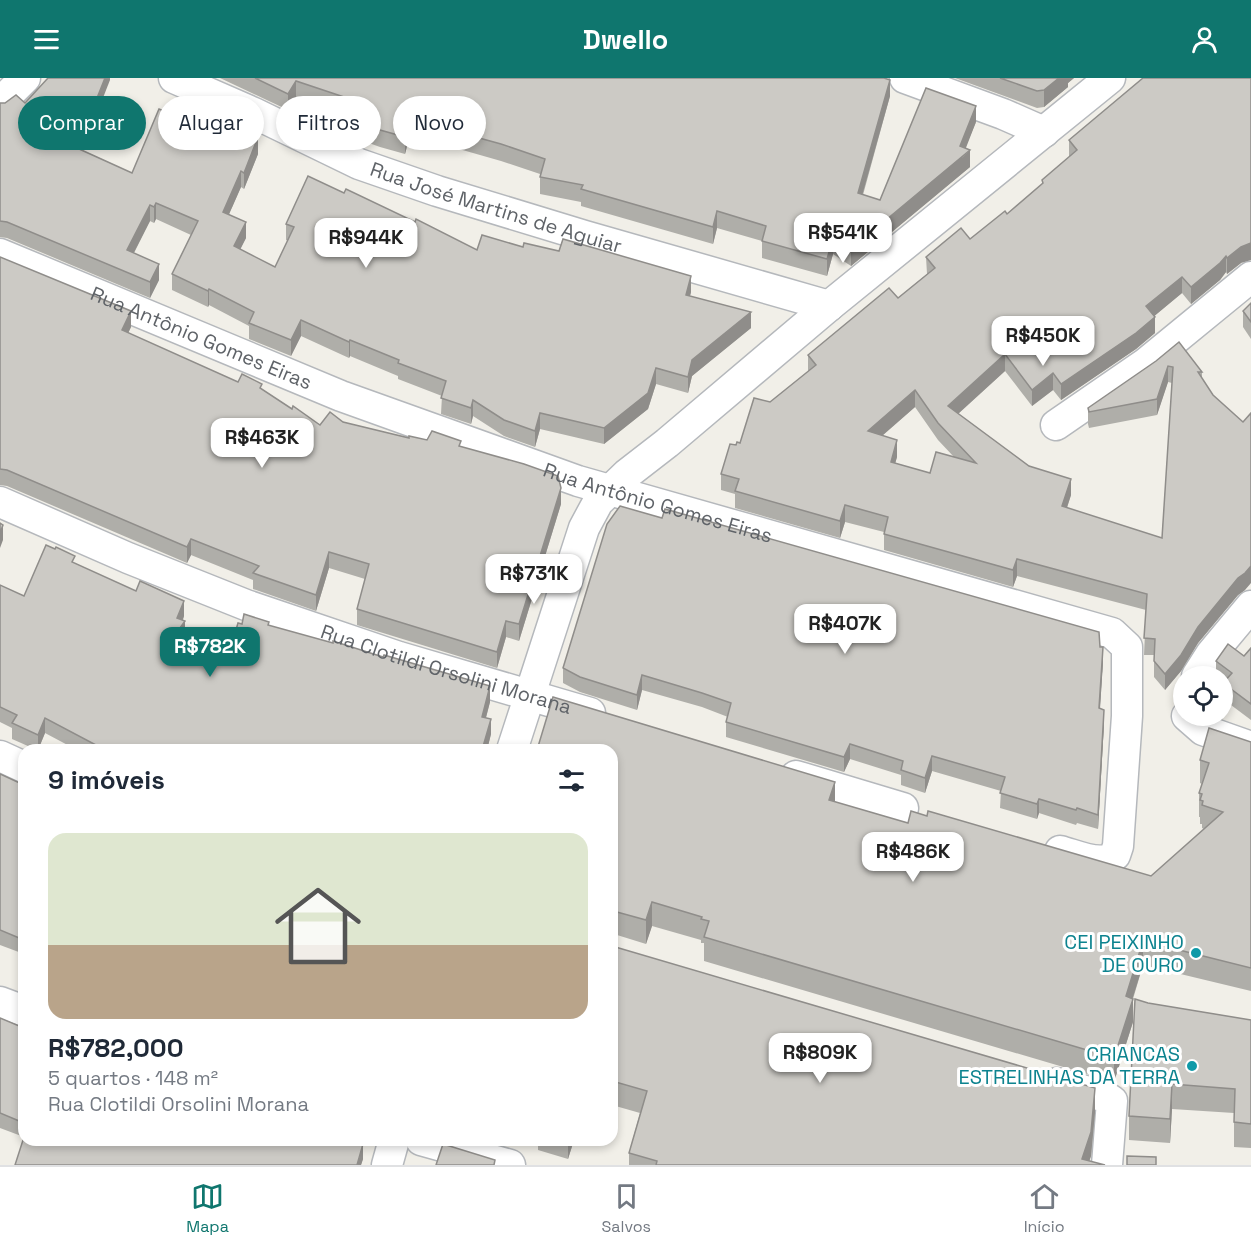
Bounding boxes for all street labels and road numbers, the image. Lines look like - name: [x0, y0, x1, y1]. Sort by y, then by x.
- street label: Rua José Martins de Aguiar: [367, 156, 625, 259]
- street label: Rua Antônio Gomes Eiras: [87, 280, 316, 395]
- street label: Rua Antônio Gomes Eiras: [540, 457, 775, 549]
- street label: Rua Clotildi Orsolini Morana: [317, 618, 575, 720]

